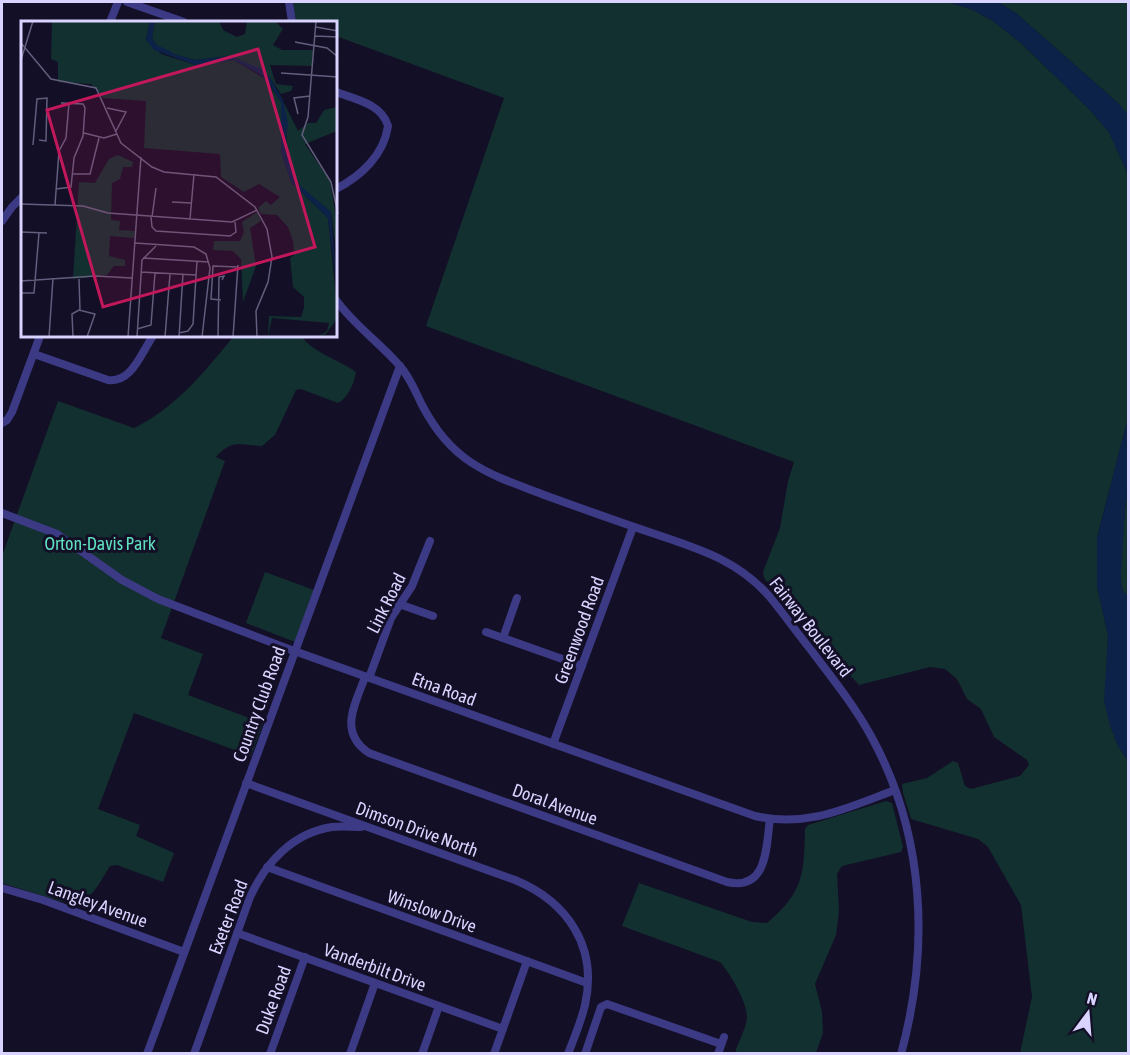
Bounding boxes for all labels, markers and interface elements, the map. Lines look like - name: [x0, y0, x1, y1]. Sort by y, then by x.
- inset map: [21, 21, 338, 338]
- park label: Orton-Davis Park: [44, 533, 156, 554]
- street label: Link Road: [362, 569, 410, 637]
- street label: Greenwood Road: [550, 573, 608, 687]
- street label: Fairway Boulevard: [765, 573, 857, 681]
- street label: Country Club Road: [228, 643, 290, 765]
- street label: Etna Road: [409, 668, 479, 710]
- street label: Doral Avenue: [510, 779, 600, 829]
- street label: Dimson Drive North: [353, 797, 481, 861]
- street label: Langley Avenue: [46, 876, 150, 932]
- street label: Exeter Road: [204, 877, 252, 957]
- street label: Winslow Drive: [385, 885, 479, 937]
- street label: Vanderbilt Drive: [321, 939, 429, 995]
- street label: Duke Road: [251, 963, 295, 1037]
- north arrow: [1058, 983, 1118, 1043]
- text: N: [1085, 989, 1099, 1009]

